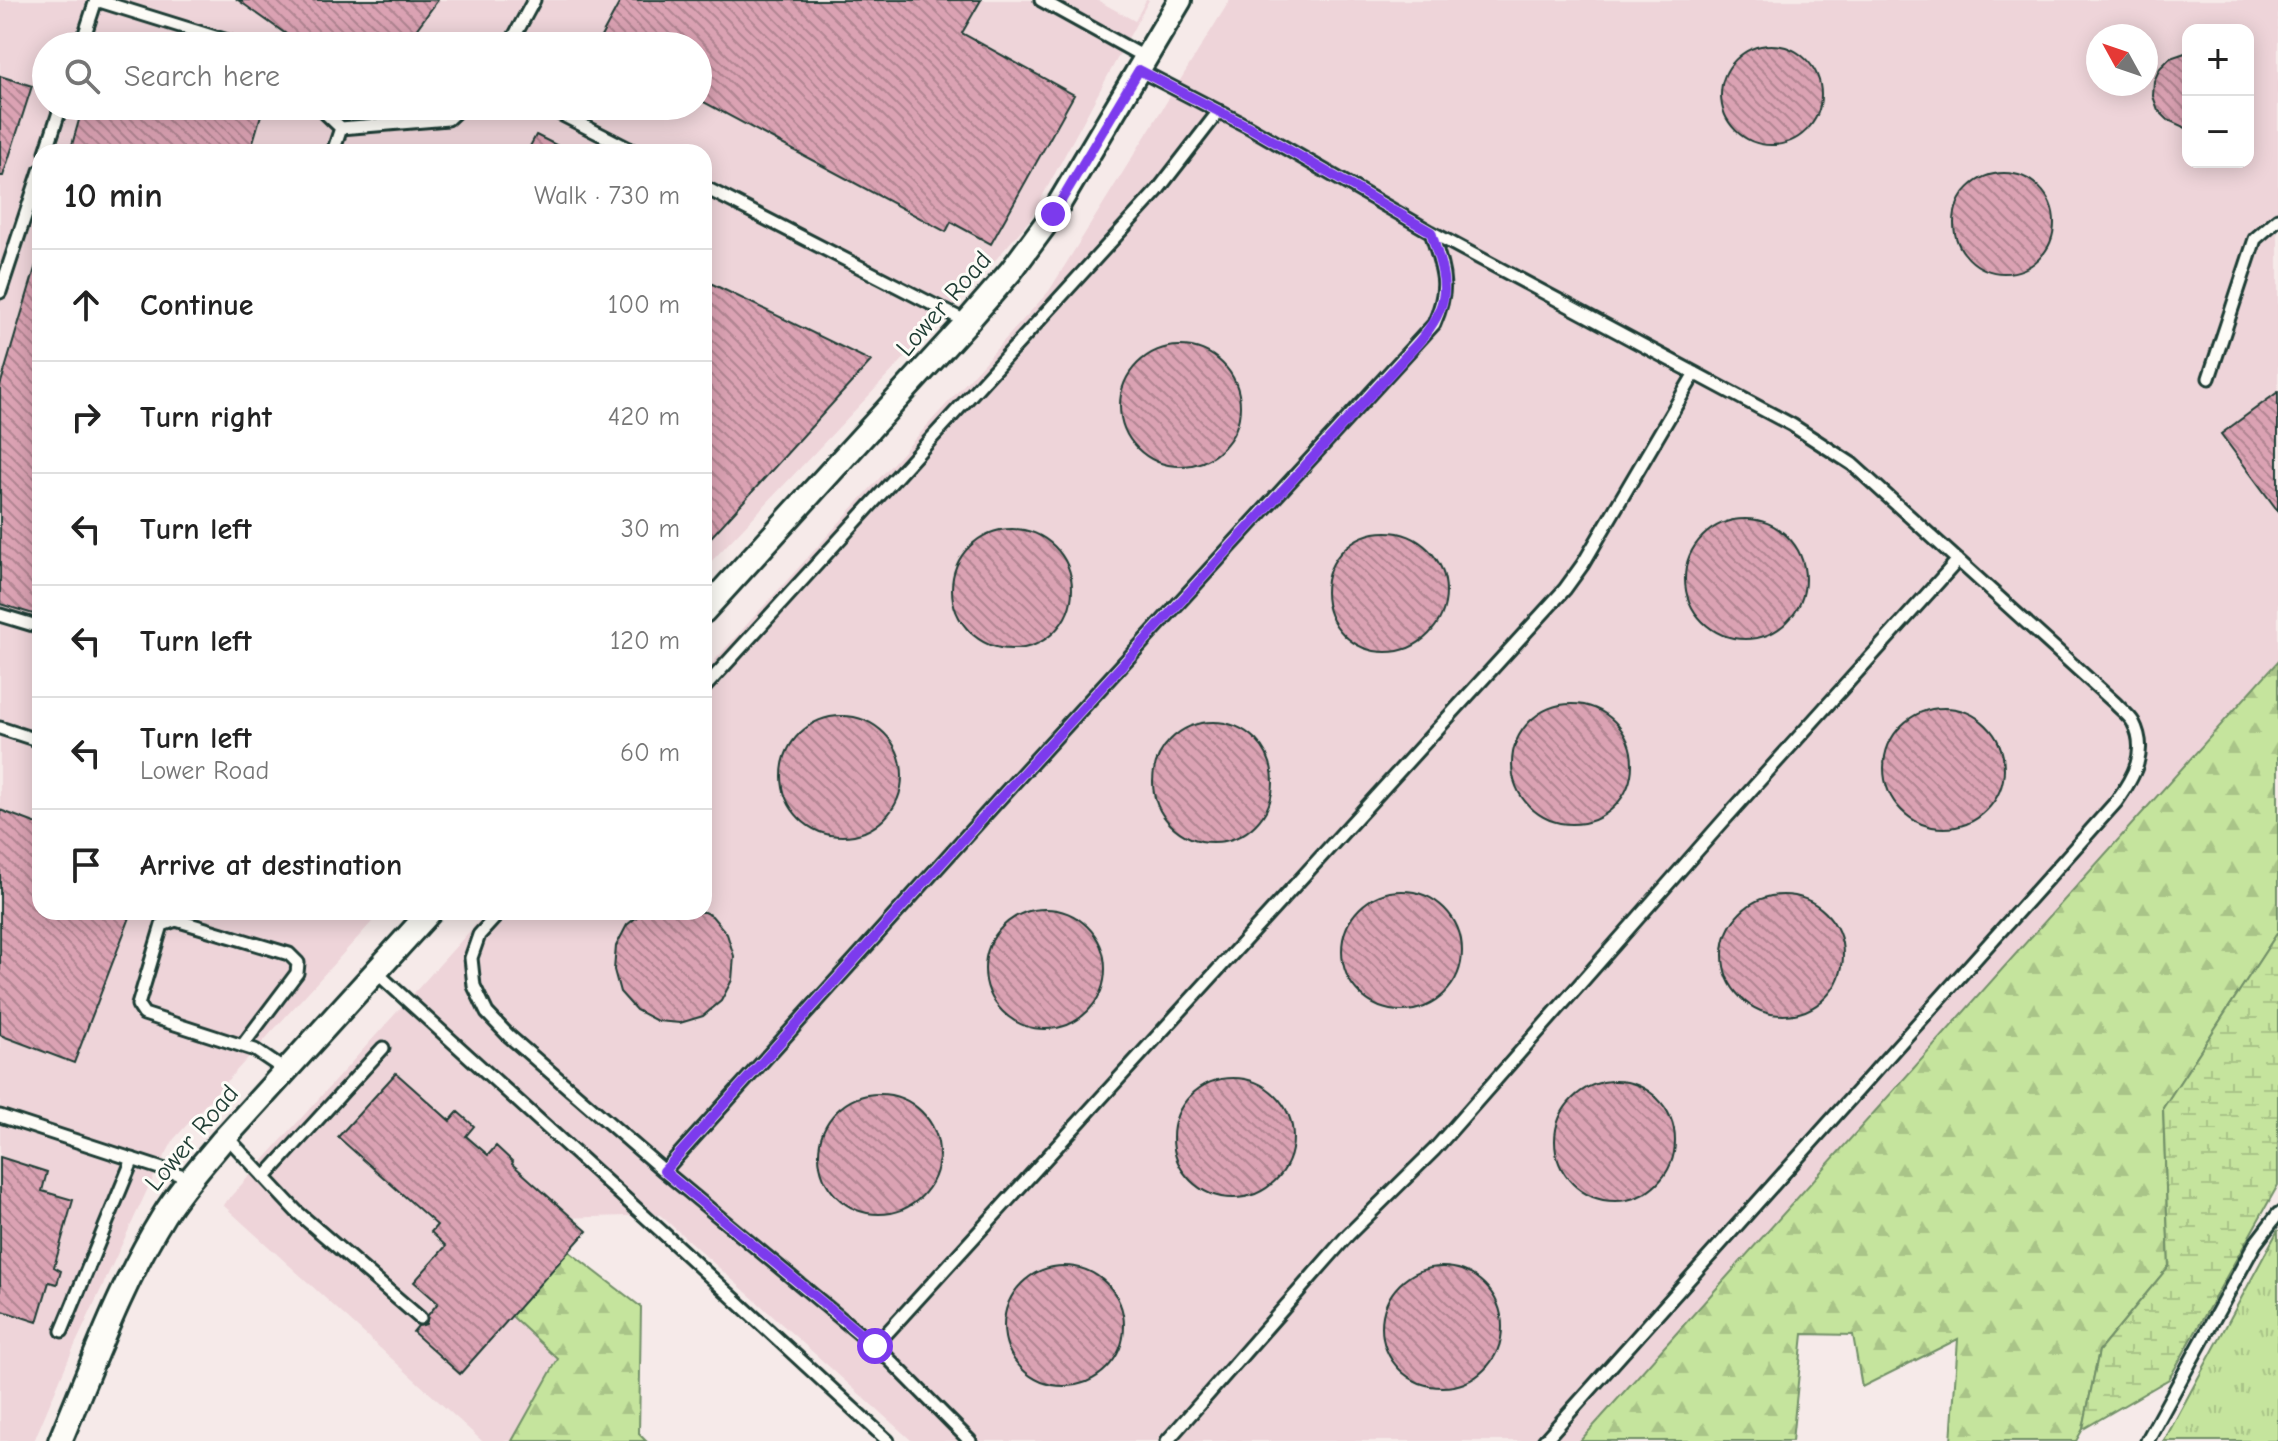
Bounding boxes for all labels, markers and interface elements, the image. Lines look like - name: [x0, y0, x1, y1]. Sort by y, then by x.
- north arrow: [2086, 24, 2158, 96]
- map controls: [2182, 24, 2254, 168]
- button: +: [2182, 24, 2254, 96]
- search box: [32, 32, 712, 120]
- icon: search: [60, 54, 104, 98]
- text: Search here: [124, 59, 280, 94]
- button: −: [2182, 96, 2254, 168]
- text: 10 min: [64, 176, 163, 216]
- text: Walk · 730 m: [534, 181, 680, 211]
- route end: [1035, 196, 1071, 232]
- street label: Lower Road: [890, 245, 998, 363]
- icon: ahead: [64, 283, 108, 327]
- text: Continue: [140, 288, 254, 323]
- text: 100 m: [608, 290, 680, 320]
- icon: right: [64, 395, 108, 439]
- text: Turn right: [140, 400, 272, 435]
- text: 420 m: [608, 402, 680, 432]
- icon: left: [64, 507, 108, 551]
- text: Turn left: [140, 512, 252, 547]
- text: 30 m: [621, 514, 680, 544]
- icon: left: [64, 619, 108, 663]
- text: Turn left: [140, 624, 252, 659]
- text: 120 m: [610, 626, 680, 656]
- text: Turn left: [140, 721, 252, 756]
- icon: left: [64, 731, 108, 775]
- text: 60 m: [620, 738, 680, 768]
- text: Lower Road: [140, 756, 269, 786]
- icon: arrive: [64, 843, 108, 887]
- text: Arrive at destination: [140, 848, 402, 883]
- street label: Lower Road: [139, 1079, 245, 1197]
- route start: [857, 1328, 893, 1364]

